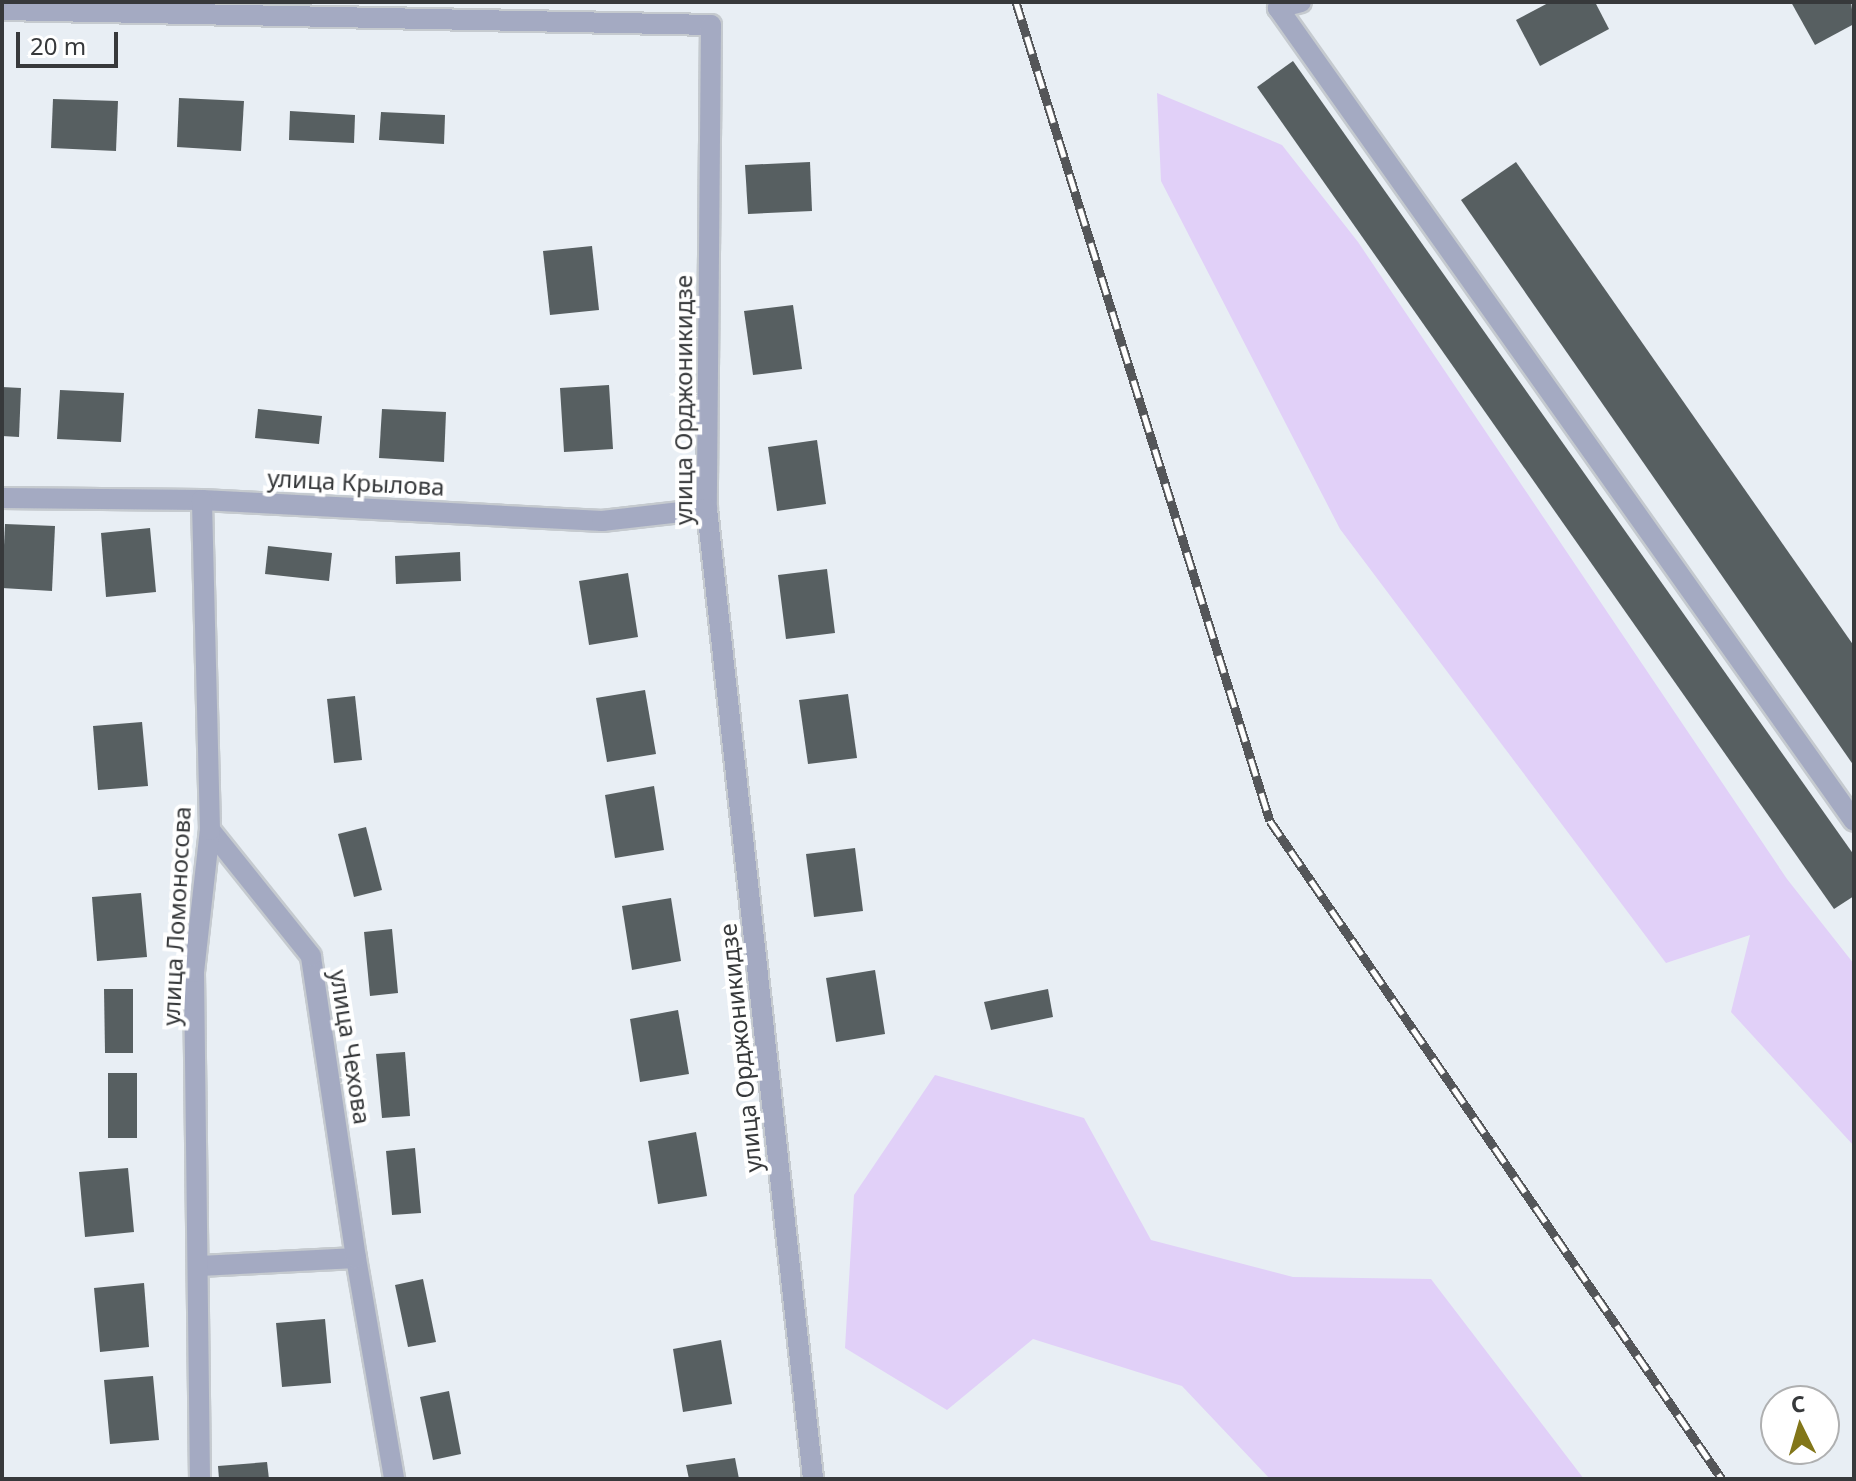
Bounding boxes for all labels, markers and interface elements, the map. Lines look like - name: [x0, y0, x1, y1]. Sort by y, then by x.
- scale bar: [20, 16, 122, 66]
- text: 20 m: [30, 29, 86, 62]
- street label: улица Орджоникидзе: [669, 275, 697, 525]
- street label: улица Крылова: [267, 463, 445, 501]
- street label: улица Ломоносова: [156, 806, 196, 1026]
- street label: улица Орджоникидзе: [713, 922, 767, 1174]
- street label: улица Чехова: [325, 968, 377, 1126]
- north arrow: [1760, 1385, 1840, 1465]
- text: С: [1790, 1388, 1806, 1419]

